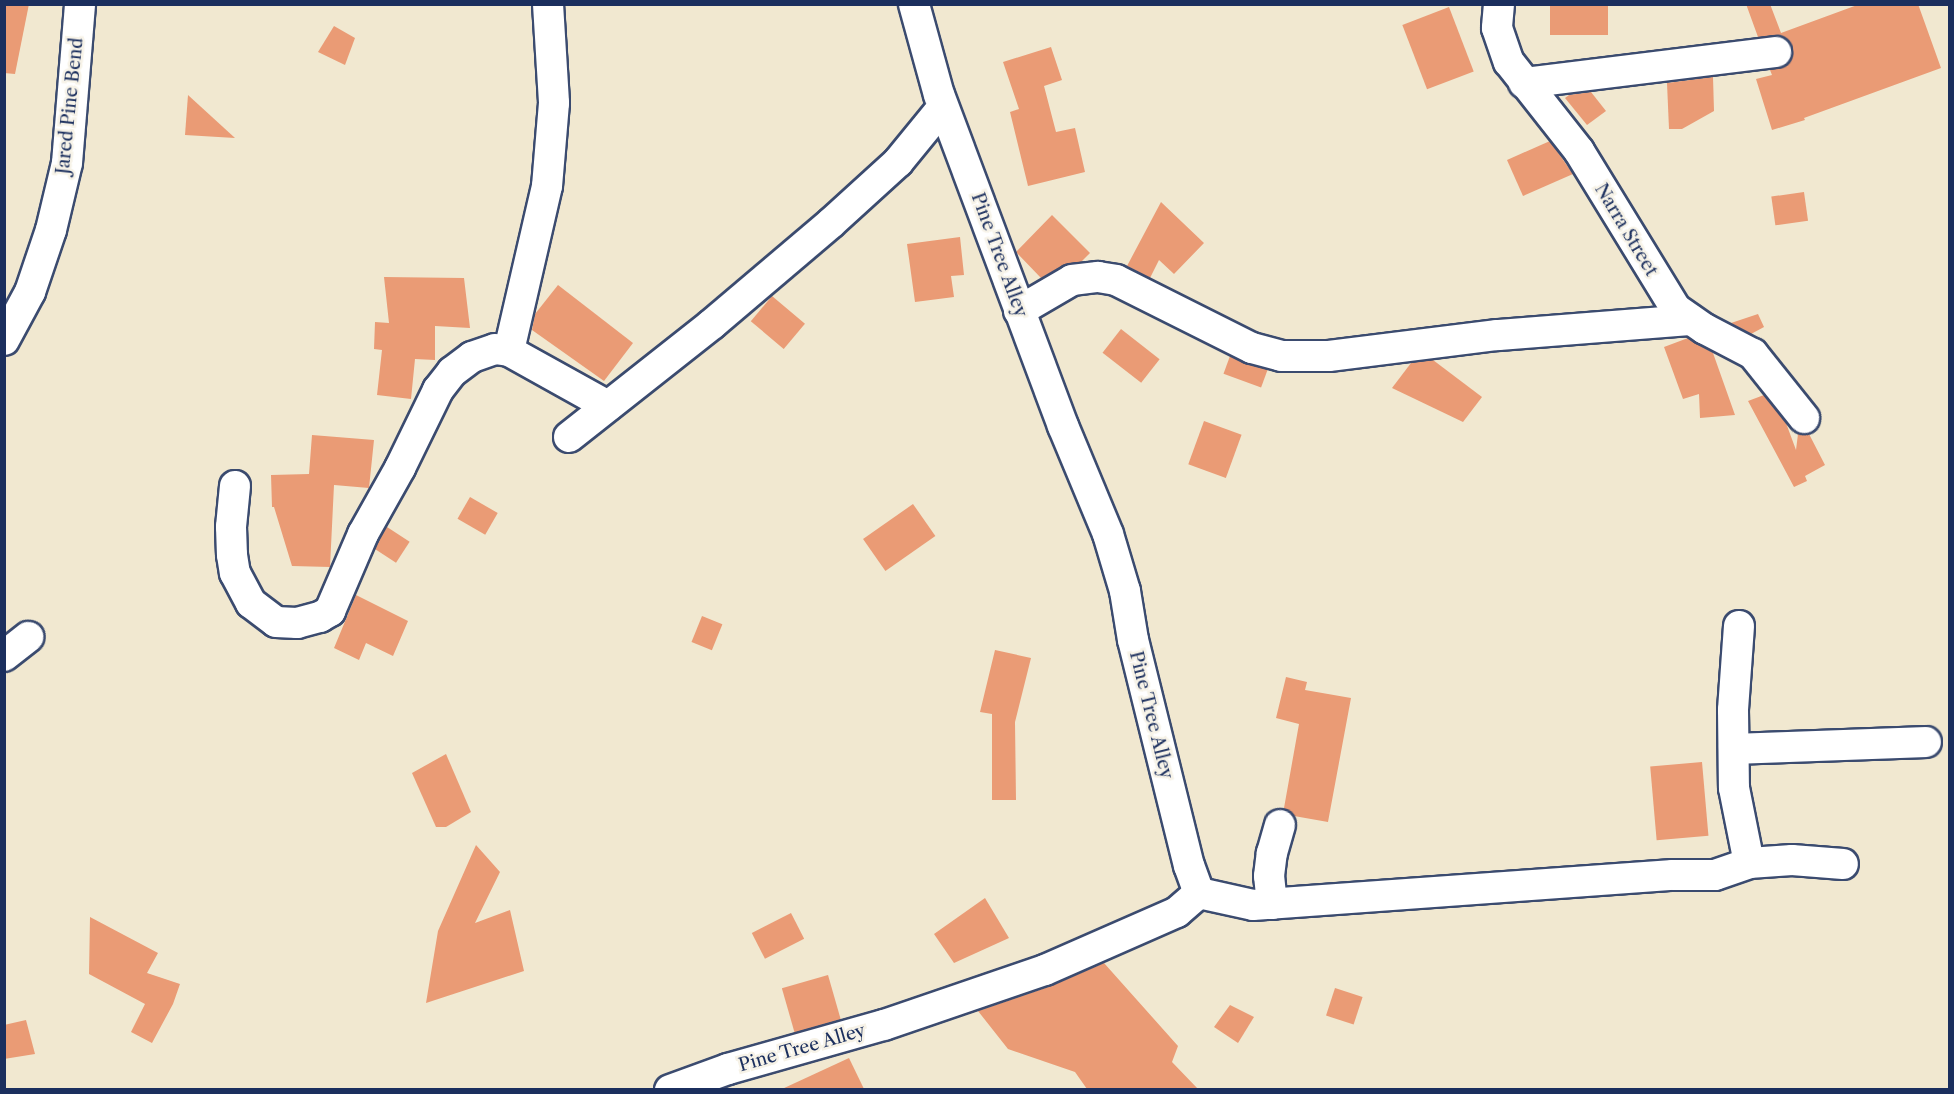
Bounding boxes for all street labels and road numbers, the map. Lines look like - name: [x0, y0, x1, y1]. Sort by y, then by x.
- street label: Jared Pine Bend: [52, 37, 88, 175]
- street label: Narra Street: [1590, 180, 1662, 280]
- street label: Pine Tree Alley: [966, 189, 1032, 321]
- street label: Pine Tree Alley: [1125, 648, 1177, 782]
- street label: Pine Tree Alley: [736, 1019, 868, 1077]

